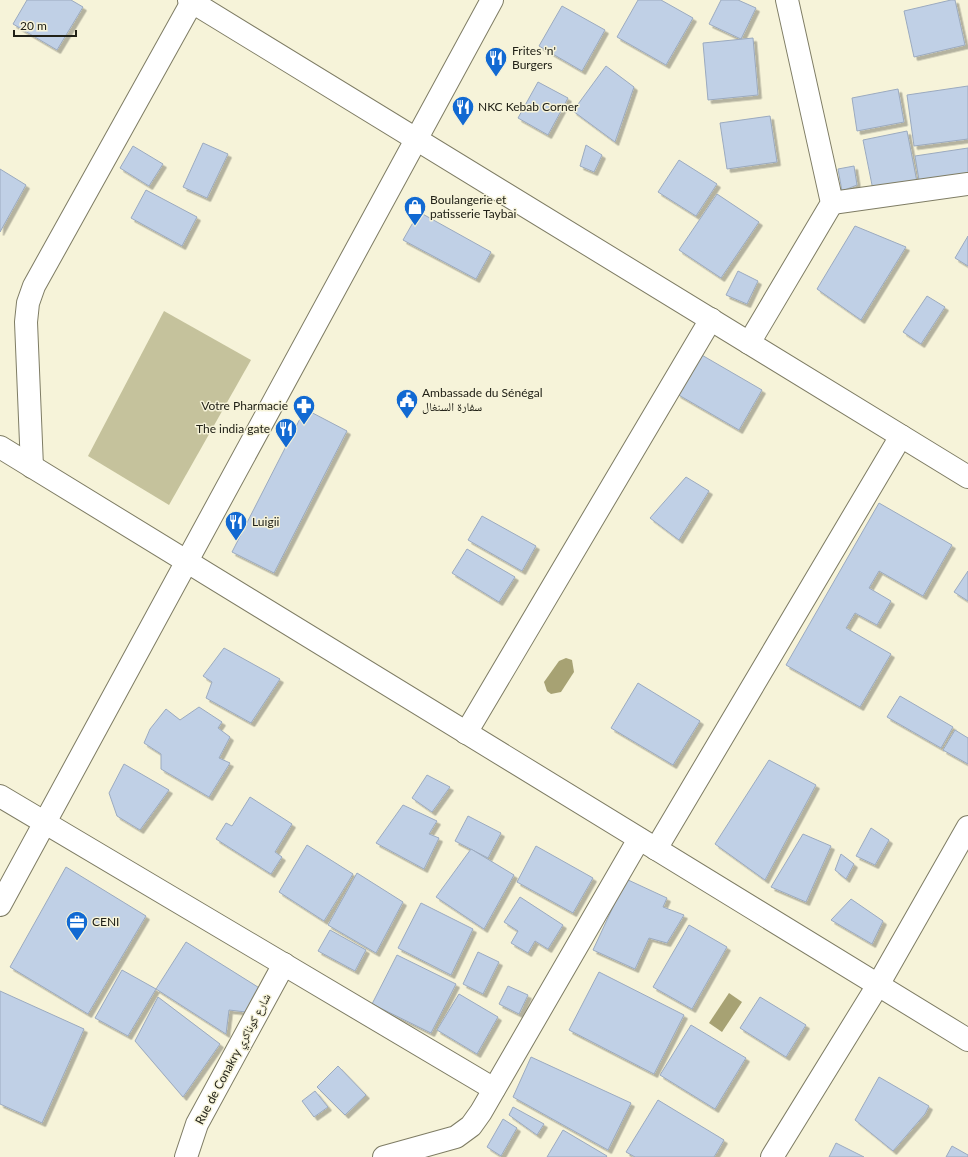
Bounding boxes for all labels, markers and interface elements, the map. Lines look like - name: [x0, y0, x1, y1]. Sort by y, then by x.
- scale bar: [14, 12, 76, 38]
- text: 20 m: [20, 18, 47, 33]
- place label: Frites 'n' Burgers: [512, 43, 556, 72]
- restaurant icon: Frites 'n' Burgers: [483, 45, 509, 78]
- restaurant icon: NKC Kebab Corner: [450, 94, 476, 127]
- place label: NKC Kebab Corner: [478, 99, 579, 114]
- place label: Boulangerie et patisserie Taybai: [430, 192, 516, 221]
- shop icon: Boulangerie et patisserie Taybai: [402, 194, 428, 227]
- place label: Ambassade du Sénégal سفارة السنغال: [422, 385, 543, 414]
- public building icon: Ambassade du Sénégal سفارة السنغال: [394, 387, 420, 420]
- pharmacy icon: Votre Pharmacie: [291, 393, 317, 426]
- place label: Votre Pharmacie: [201, 398, 288, 413]
- restaurant icon: The india gate: [273, 416, 299, 449]
- place label: The india gate: [196, 421, 270, 436]
- restaurant icon: Luigii: [223, 509, 249, 542]
- place label: Luigii: [252, 514, 280, 529]
- office icon: CENI: [64, 909, 90, 942]
- place label: CENI: [92, 914, 119, 929]
- street label: Rue de Conakry شارع كوناكري: [192, 991, 276, 1128]

